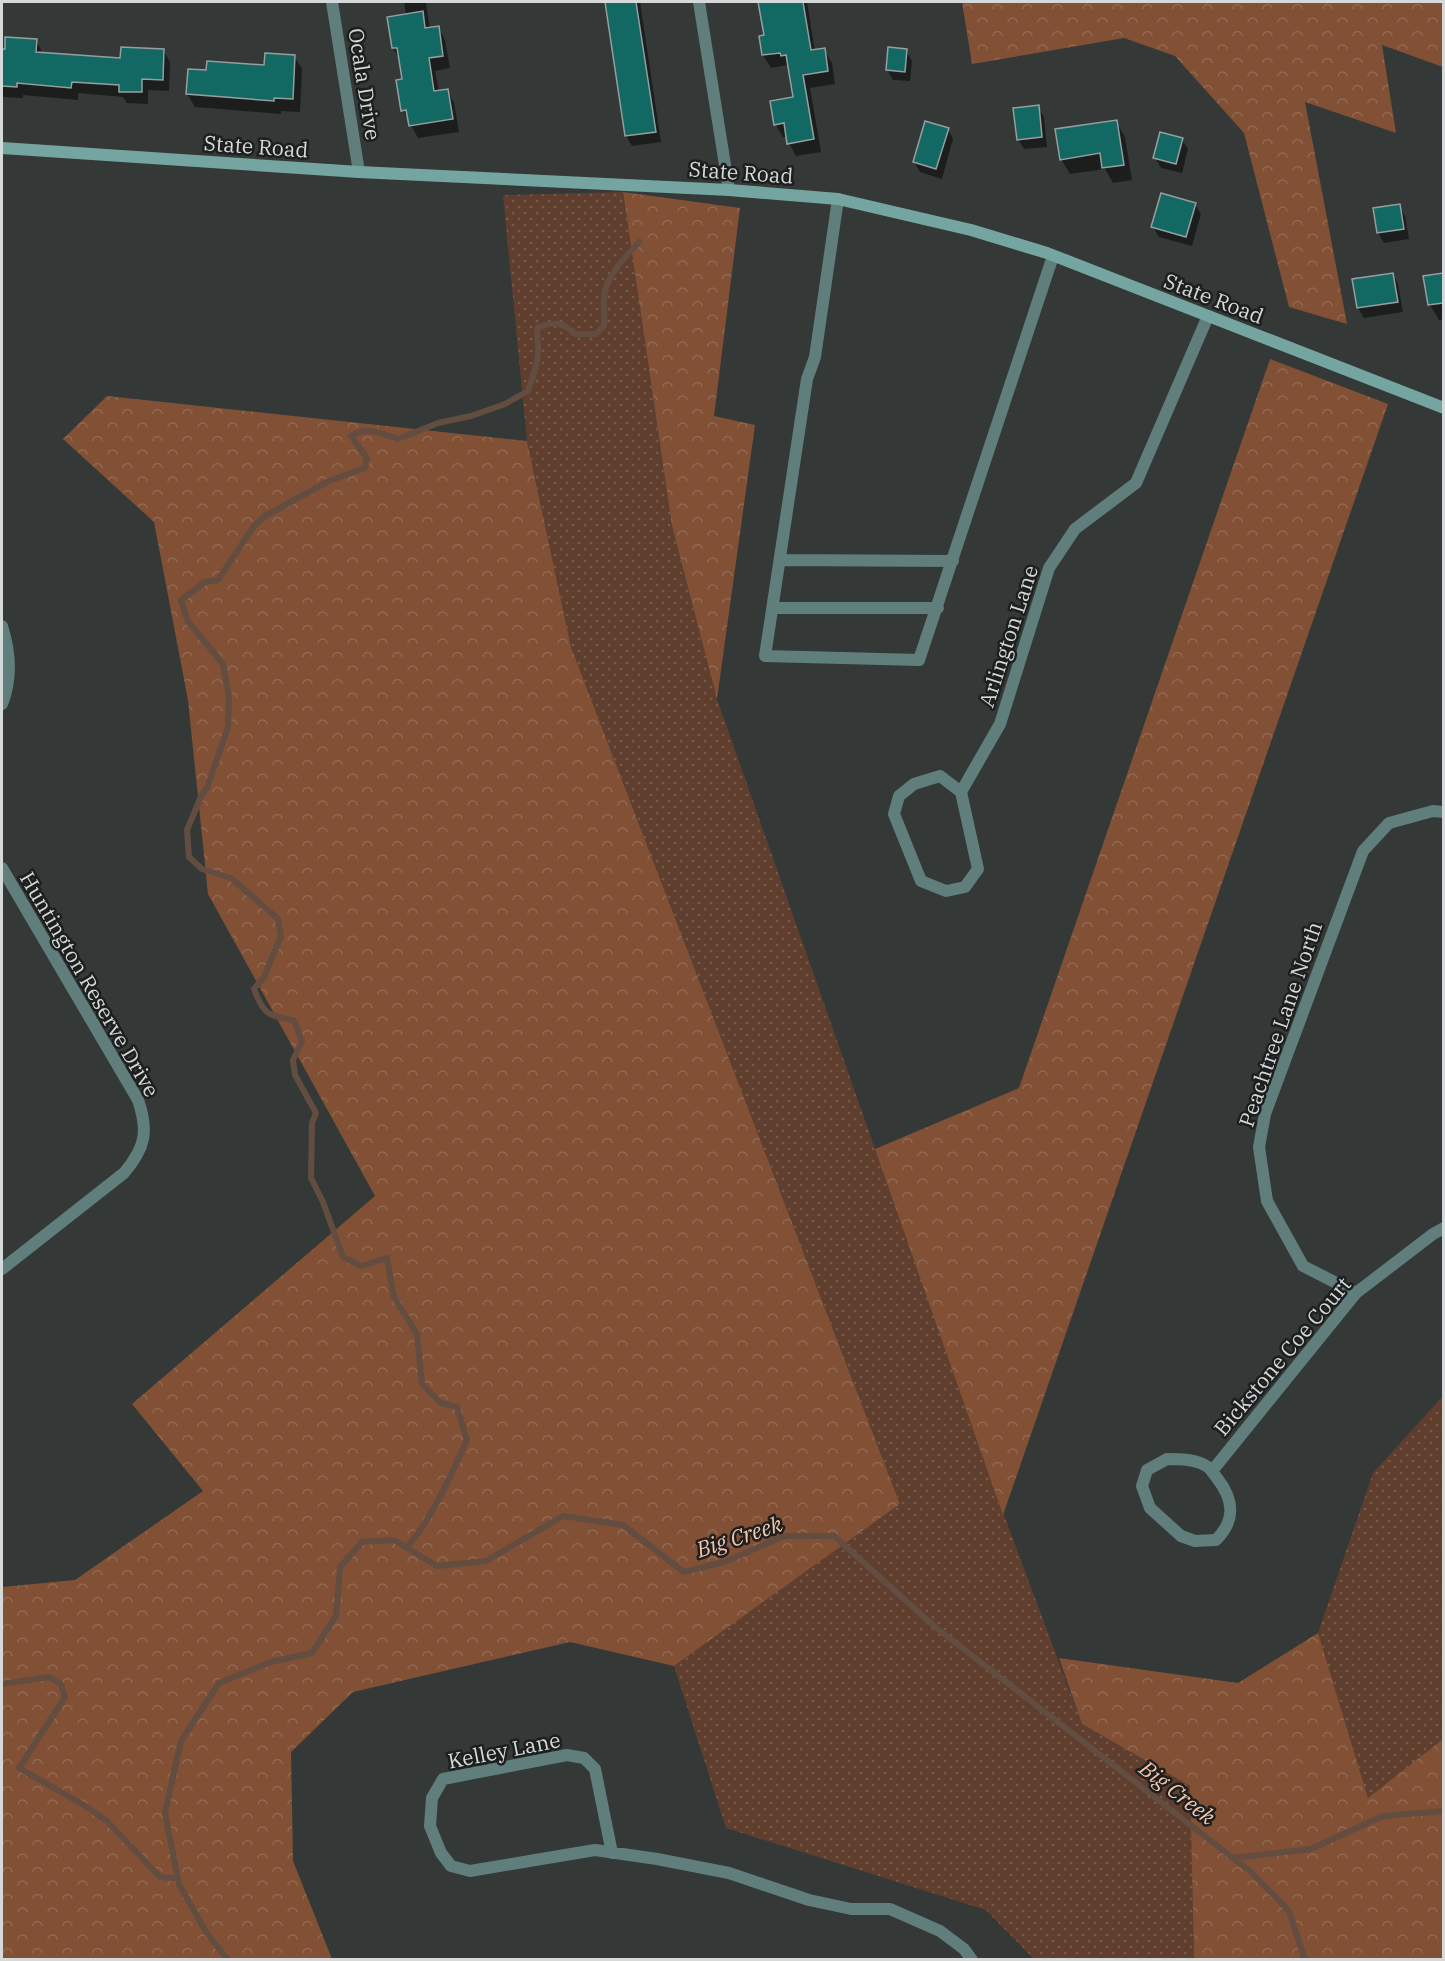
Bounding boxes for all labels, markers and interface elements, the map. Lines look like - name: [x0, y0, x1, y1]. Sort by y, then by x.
- street label: Ocala Drive: [342, 26, 388, 142]
- street label: State Road: [203, 128, 309, 164]
- street label: State Road: [688, 154, 794, 190]
- street label: State Road: [1160, 266, 1268, 330]
- street label: Arlington Lane: [972, 561, 1044, 711]
- street label: Huntington Reserve Drive: [14, 866, 166, 1102]
- street label: Peachtree Lane North: [1232, 918, 1328, 1130]
- street label: Bickstone Coe Court: [1207, 1271, 1357, 1441]
- water label: Big Creek: [691, 1508, 786, 1564]
- street label: Kelley Lane: [445, 1725, 563, 1775]
- water label: Big Creek: [1133, 1753, 1222, 1831]

